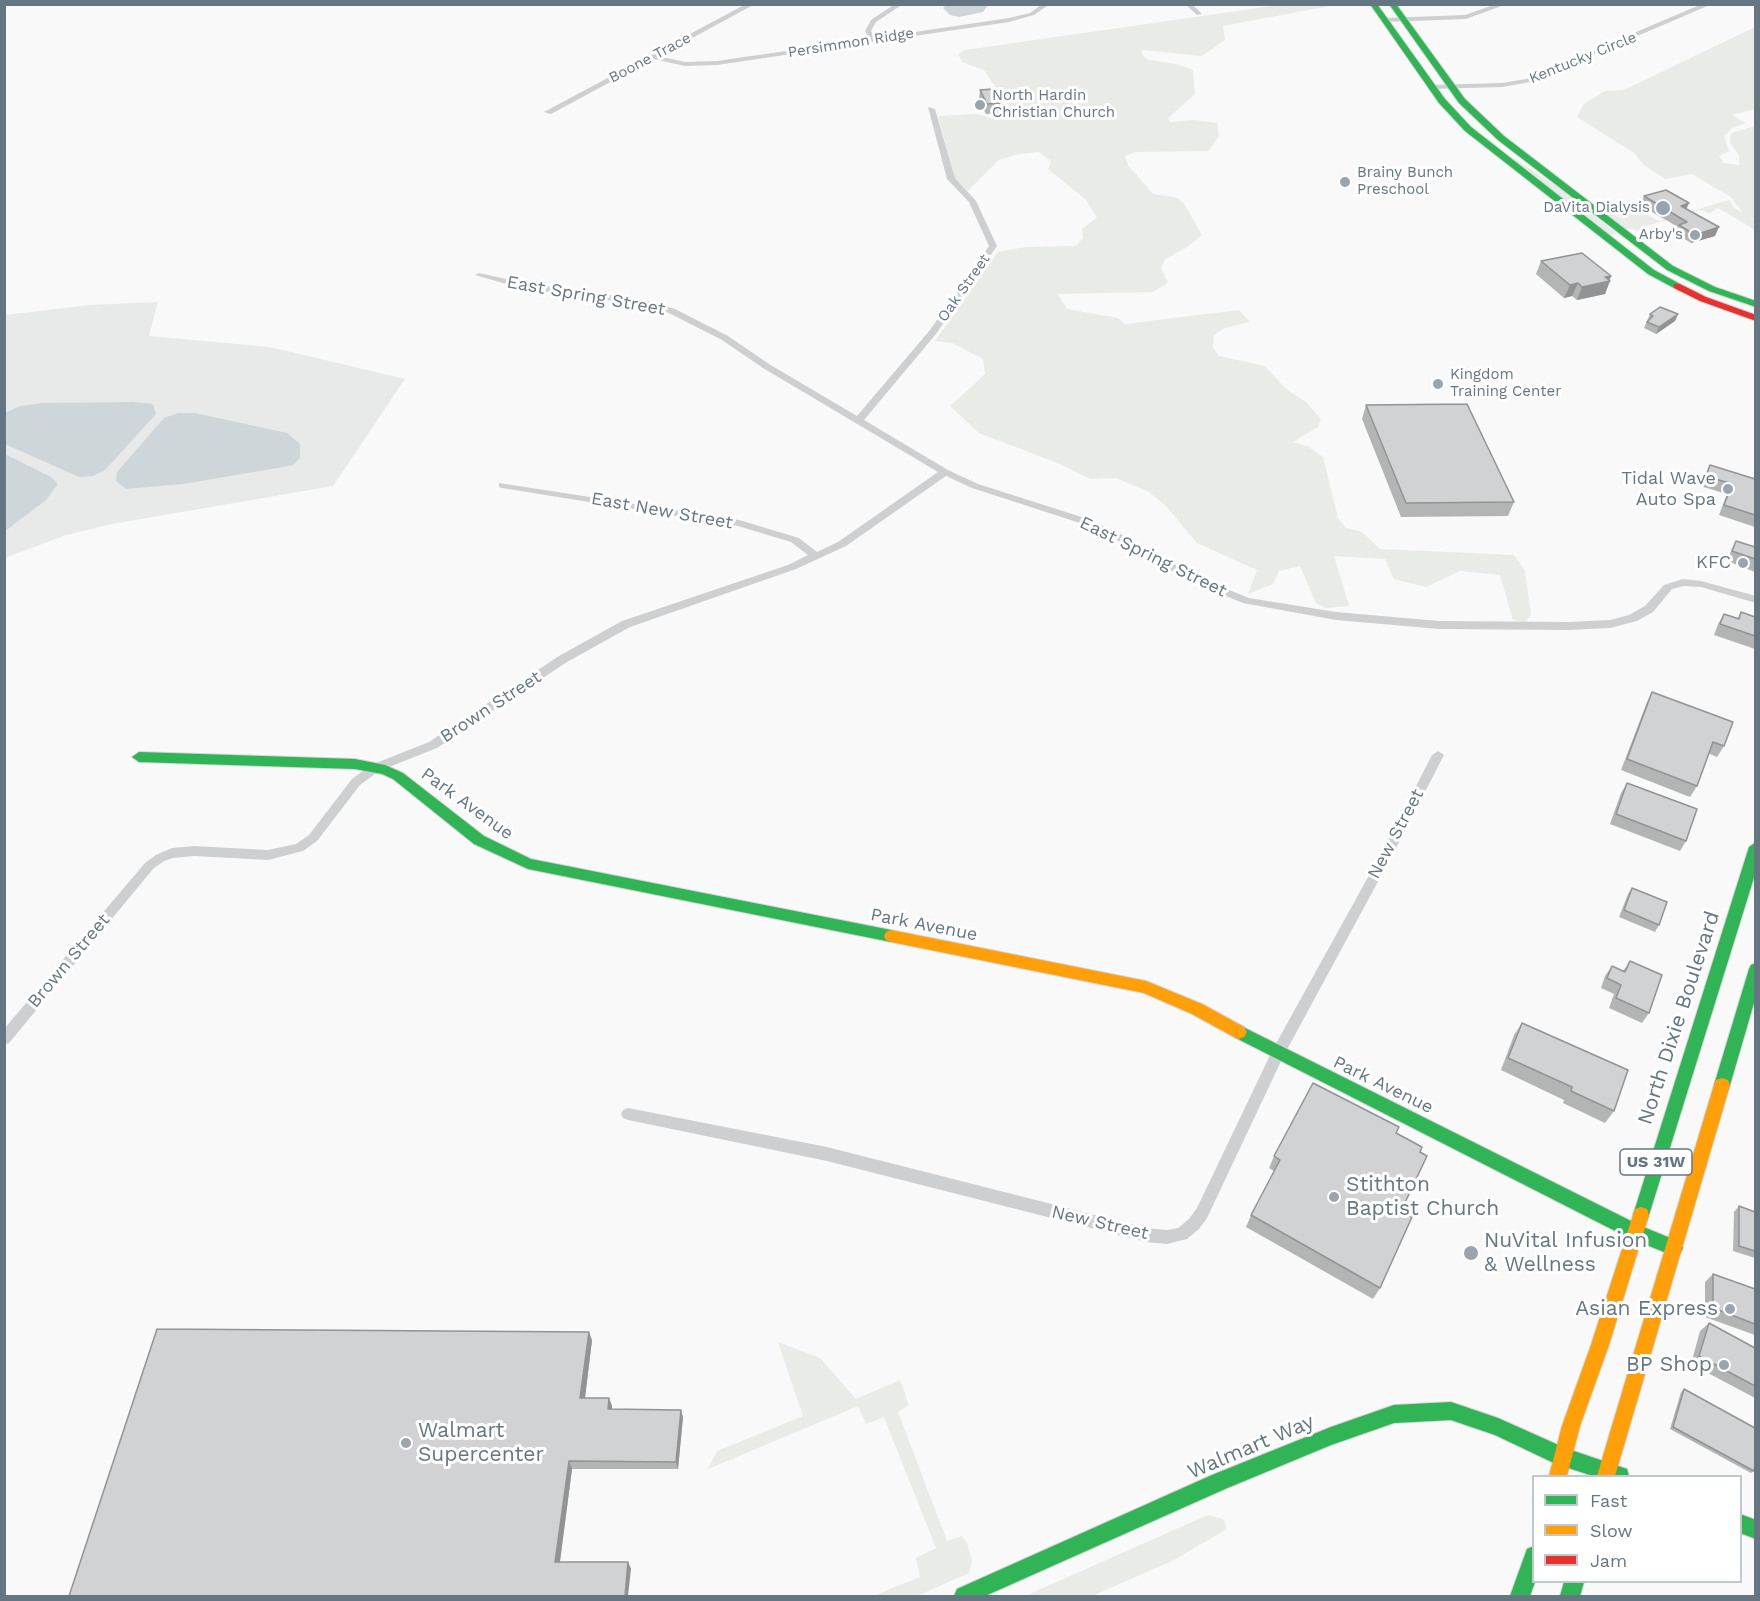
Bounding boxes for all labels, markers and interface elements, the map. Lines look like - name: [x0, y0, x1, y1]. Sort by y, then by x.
- street label: Persimmon Ridge: [787, 24, 915, 62]
- street label: Kentucky Circle: [1527, 28, 1639, 88]
- street label: Boone Trace: [606, 29, 694, 87]
- place label: North Hardin Christian Church: [992, 87, 1115, 122]
- marker: North Hardin Christian Church: [973, 98, 987, 112]
- place label: Brainy Bunch Preschool: [1357, 164, 1453, 199]
- marker: Brainy Bunch Preschool: [1338, 175, 1352, 189]
- place label: DaVita Dialysis: [1543, 199, 1650, 217]
- marker: DaVita Dialysis: [1654, 199, 1672, 217]
- place label: Arby's: [1639, 226, 1683, 244]
- marker: Arby's: [1688, 228, 1702, 242]
- street label: Oak Street: [934, 251, 994, 325]
- street label: East Spring Street: [505, 271, 667, 321]
- place label: Kingdom Training Center: [1450, 366, 1561, 401]
- marker: Kingdom Training Center: [1431, 377, 1445, 391]
- place label: Tidal Wave Auto Spa: [1621, 468, 1716, 510]
- marker: Tidal Wave Auto Spa: [1721, 482, 1735, 496]
- street label: East New Street: [589, 488, 735, 534]
- street label: East Spring Street: [1076, 512, 1230, 602]
- place label: KFC: [1696, 552, 1731, 574]
- marker: KFC: [1736, 556, 1750, 570]
- street label: Brown Street: [437, 666, 545, 748]
- street label: Park Avenue: [417, 763, 517, 845]
- street label: New Street: [1363, 785, 1429, 883]
- street label: Park Avenue: [869, 904, 979, 946]
- street label: North Dixie Boulevard: [1633, 908, 1725, 1128]
- street label: Brown Street: [23, 910, 115, 1012]
- street label: Park Avenue: [1329, 1052, 1437, 1118]
- road number: US 31W: [1620, 1149, 1692, 1175]
- place label: Stithton Baptist Church: [1346, 1172, 1499, 1222]
- marker: Stithton Baptist Church: [1327, 1190, 1341, 1204]
- street label: New Street: [1050, 1201, 1150, 1245]
- place label: NuVital Infusion & Wellness: [1484, 1228, 1647, 1278]
- marker: NuVital Infusion & Wellness: [1462, 1244, 1480, 1262]
- place label: Asian Express: [1575, 1296, 1718, 1322]
- marker: Asian Express: [1723, 1302, 1737, 1316]
- place label: BP Shop: [1626, 1352, 1712, 1378]
- marker: BP Shop: [1717, 1358, 1731, 1372]
- street label: Walmart Way: [1184, 1409, 1318, 1485]
- place label: Walmart Supercenter: [418, 1418, 544, 1468]
- marker: Walmart Supercenter: [399, 1436, 413, 1450]
- legend: [1532, 1475, 1742, 1583]
- text: Fast: [1590, 1490, 1627, 1511]
- text: Slow: [1590, 1520, 1633, 1541]
- text: Jam: [1590, 1550, 1627, 1571]

